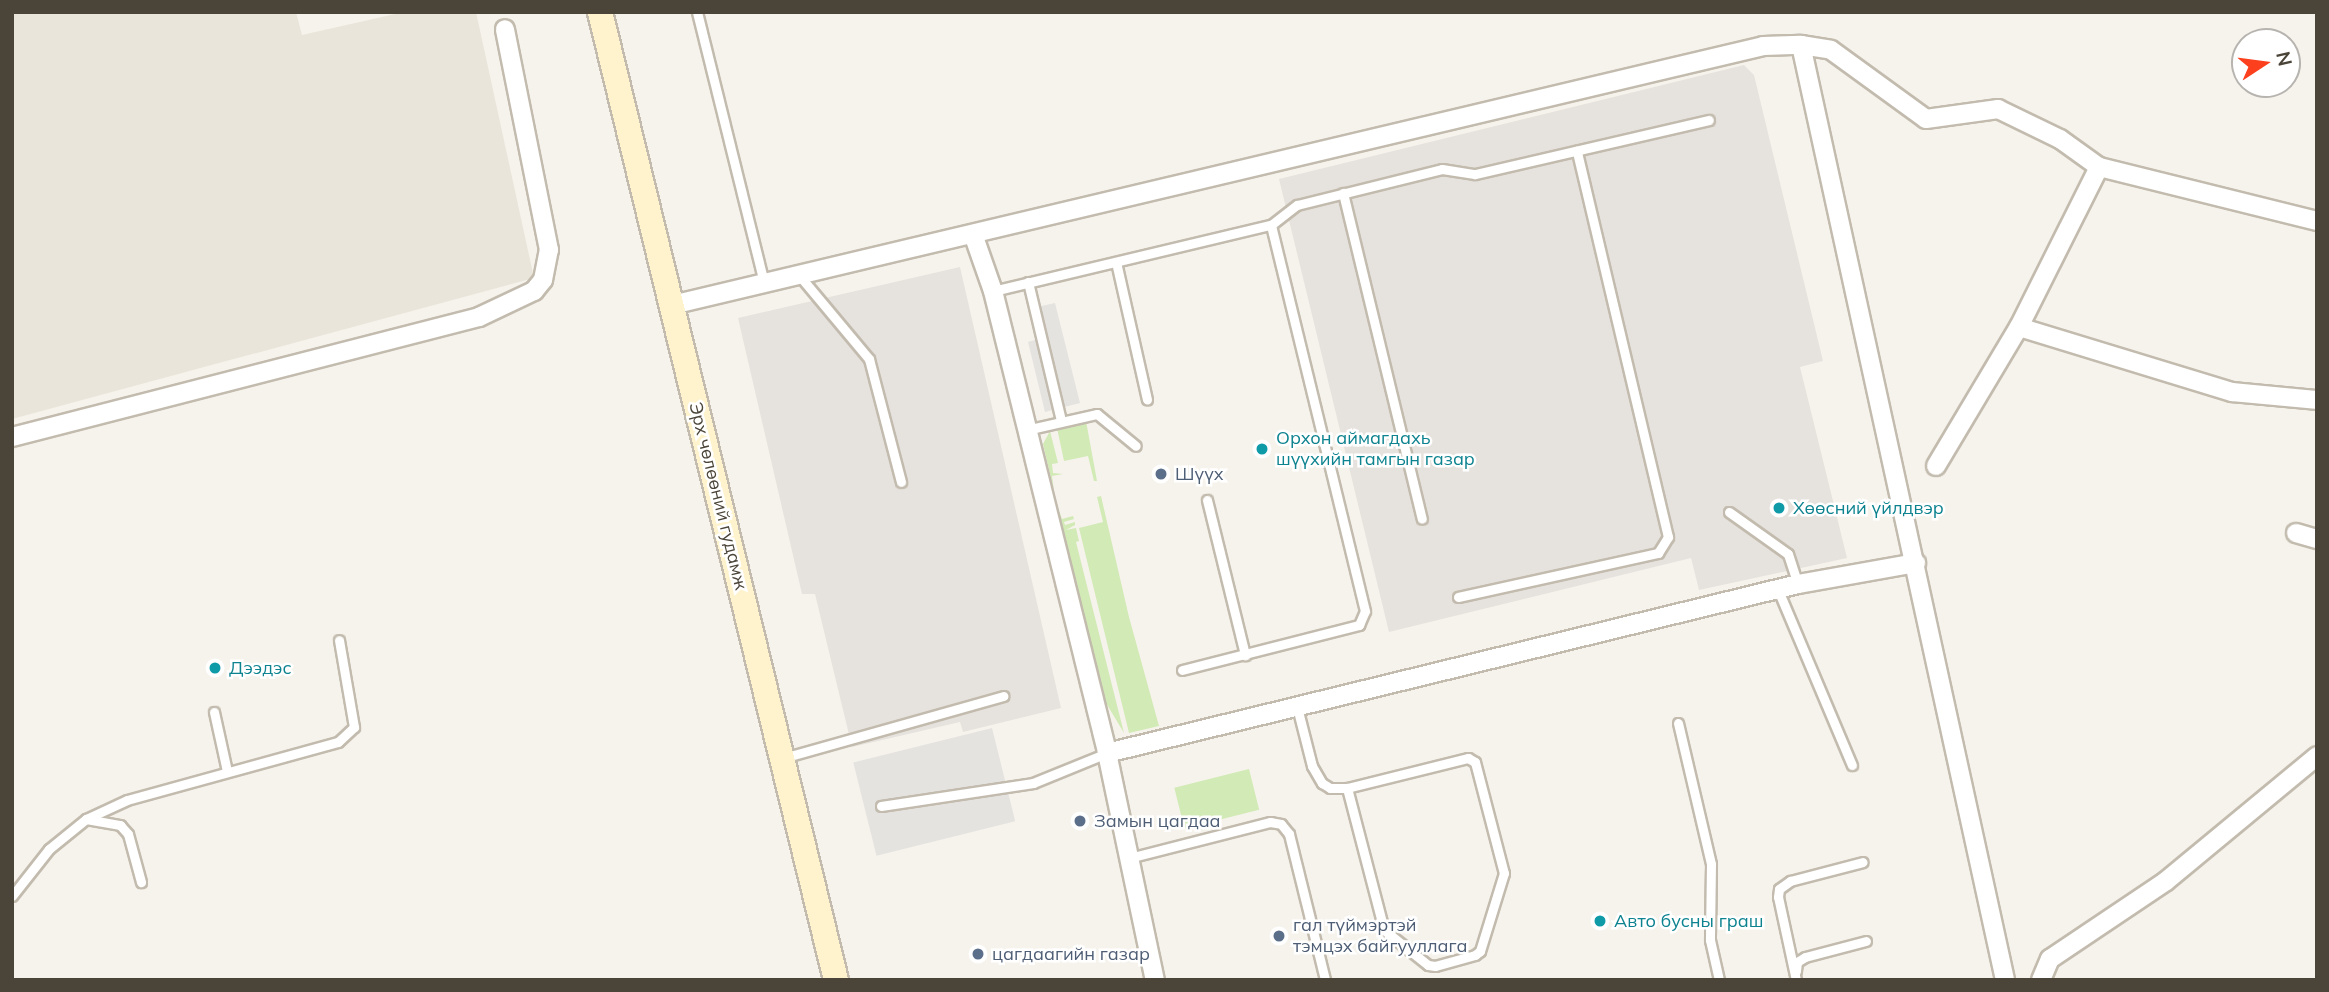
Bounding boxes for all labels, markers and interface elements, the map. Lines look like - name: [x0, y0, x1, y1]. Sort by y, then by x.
- north arrow: [2231, 28, 2301, 98]
- text: N: [2271, 49, 2298, 68]
- street label: Эрх чөлөөний гудамж: [684, 400, 752, 592]
- place label: Орхон аймагдахь шүүхийн тамгын газар: [1276, 428, 1475, 471]
- marker: Орхон аймагдахь шүүхийн тамгын газар: [1254, 441, 1270, 457]
- place label: Шүүх: [1175, 463, 1223, 485]
- marker: Шүүх: [1153, 466, 1169, 482]
- place label: Хөөсний үйлдвэр: [1793, 497, 1944, 519]
- marker: Хөөсний үйлдвэр: [1771, 500, 1787, 516]
- place label: Дээдэс: [229, 657, 292, 679]
- marker: Дээдэс: [207, 660, 223, 676]
- place label: Замын цагдаа: [1094, 810, 1221, 832]
- marker: Замын цагдаа: [1072, 813, 1088, 829]
- place label: Авто бусны граш: [1614, 910, 1763, 932]
- marker: Авто бусны граш: [1592, 913, 1608, 929]
- place label: гал түймэртэй тэмцэх байгууллага: [1293, 915, 1468, 958]
- marker: гал түймэртэй тэмцэх байгууллага: [1271, 928, 1287, 944]
- place label: цагдаагийн газар: [992, 943, 1150, 965]
- marker: цагдаагийн газар: [970, 946, 986, 962]

